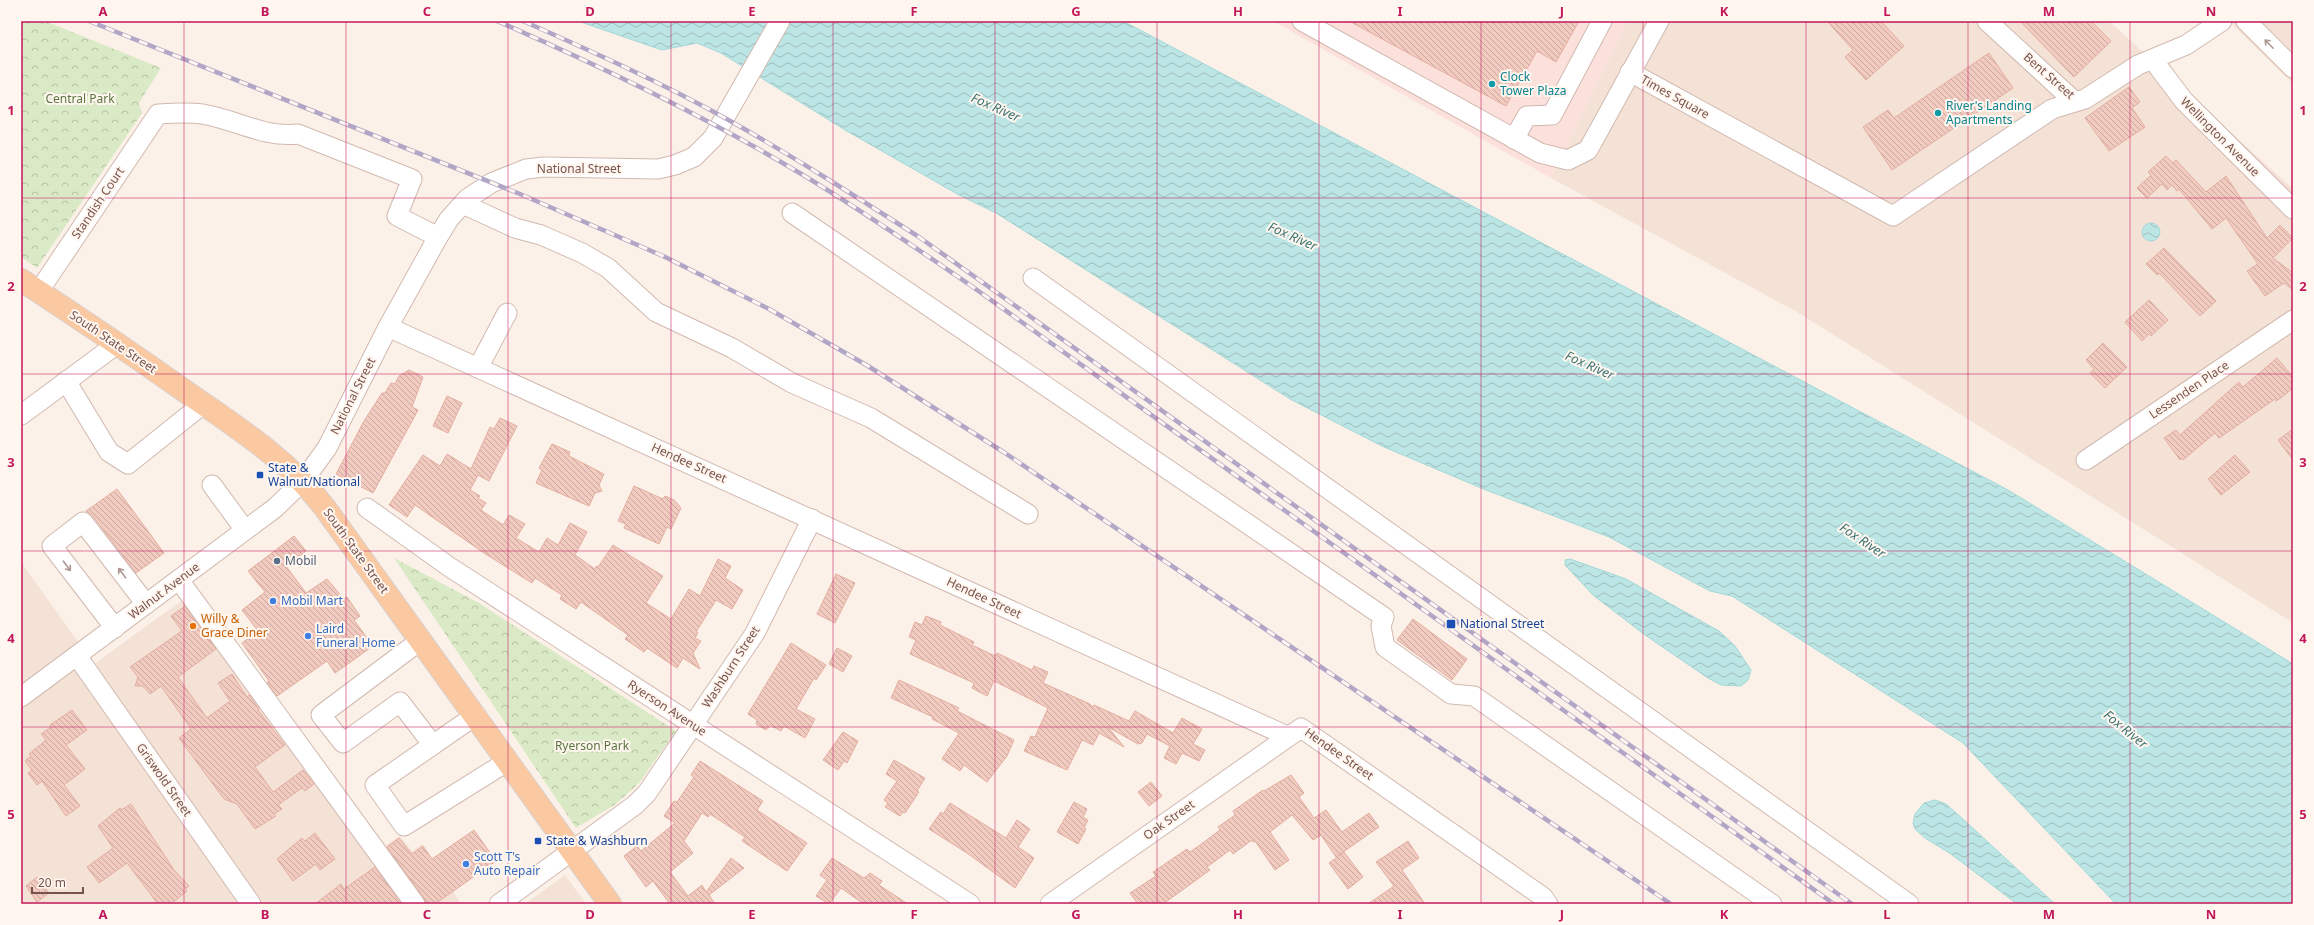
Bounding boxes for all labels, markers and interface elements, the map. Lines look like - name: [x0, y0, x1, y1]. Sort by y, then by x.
- text: A: [99, 2, 108, 20]
- text: B: [261, 2, 269, 20]
- text: C: [423, 2, 431, 20]
- text: D: [585, 2, 595, 20]
- text: E: [748, 2, 756, 20]
- text: F: [910, 2, 918, 20]
- text: G: [1071, 2, 1081, 20]
- text: H: [1233, 2, 1243, 20]
- text: I: [1397, 2, 1403, 20]
- text: J: [1559, 2, 1564, 20]
- text: K: [1720, 2, 1729, 20]
- text: L: [1883, 2, 1891, 20]
- text: M: [2043, 2, 2055, 20]
- text: N: [2206, 2, 2216, 20]
- one-way arrow: [2264, 40, 2274, 49]
- street label: Bent Street: [2020, 49, 2079, 103]
- place label: Clock Tower Plaza: [1500, 68, 1567, 99]
- street label: Times Square: [1638, 71, 1713, 123]
- marker: Clock Tower Plaza: [1487, 79, 1497, 89]
- water label: Fox River: [969, 88, 1024, 126]
- park label: Central Park: [45, 90, 115, 107]
- street label: Wellington Avenue: [2177, 93, 2264, 180]
- place label: River's Landing Apartments: [1946, 97, 2032, 128]
- text: 1: [7, 101, 15, 119]
- text: 1: [2299, 101, 2307, 119]
- marker: River's Landing Apartments: [1933, 108, 1943, 118]
- street label: National Street: [537, 160, 622, 177]
- street label: Standish Court: [67, 163, 128, 242]
- water label: Fox River: [1266, 217, 1321, 255]
- text: 2: [7, 277, 15, 295]
- text: 2: [2299, 277, 2307, 295]
- street label: South State Street: [66, 306, 161, 377]
- water label: Fox River: [1563, 346, 1618, 384]
- street label: National Street: [326, 354, 380, 437]
- street label: Lessenden Place: [2145, 356, 2232, 423]
- street label: Hendee Street: [649, 438, 730, 487]
- text: 3: [7, 453, 15, 471]
- text: 3: [2299, 453, 2307, 471]
- place label: State & Walnut/National: [268, 459, 360, 490]
- marker: State & Walnut/National: [255, 470, 265, 480]
- street label: South State Street: [320, 505, 394, 597]
- water label: Fox River: [1837, 518, 1890, 562]
- place label: Mobil: [285, 552, 317, 569]
- marker: Mobil: [272, 556, 282, 566]
- street label: Walnut Avenue: [125, 558, 203, 623]
- one-way arrow: [63, 561, 72, 572]
- one-way arrow: [118, 568, 127, 579]
- street label: Hendee Street: [944, 573, 1025, 623]
- place label: Mobil Mart: [281, 592, 343, 609]
- marker: Mobil Mart: [268, 596, 278, 606]
- place label: Willy & Grace Diner: [201, 610, 268, 641]
- place label: National Street: [1460, 615, 1545, 632]
- marker: National Street: [1445, 618, 1457, 630]
- place label: Laird Funeral Home: [316, 620, 396, 651]
- marker: Willy & Grace Diner: [188, 621, 198, 631]
- street label: Washburn Street: [698, 622, 764, 711]
- text: 4: [7, 629, 15, 647]
- text: 4: [2299, 629, 2307, 647]
- marker: Laird Funeral Home: [303, 631, 313, 641]
- street label: Ryerson Avenue: [624, 676, 710, 740]
- water label: Fox River: [2100, 706, 2152, 753]
- street label: Hendee Street: [1301, 724, 1378, 784]
- park label: Ryerson Park: [555, 737, 630, 754]
- street label: Griswold Street: [133, 739, 197, 820]
- street label: Oak Street: [1140, 795, 1198, 844]
- text: 5: [7, 805, 15, 823]
- text: 5: [2299, 805, 2307, 823]
- place label: State & Washburn: [546, 832, 648, 849]
- marker: State & Washburn: [533, 836, 543, 846]
- place label: Scott T's Auto Repair: [474, 848, 540, 879]
- marker: Scott T's Auto Repair: [461, 859, 471, 869]
- scale bar: [32, 869, 83, 895]
- text: 20 m: [38, 874, 66, 891]
- text: A: [99, 905, 108, 923]
- text: B: [261, 905, 269, 923]
- text: C: [423, 905, 431, 923]
- text: D: [585, 905, 595, 923]
- text: E: [748, 905, 756, 923]
- text: F: [910, 905, 918, 923]
- text: G: [1071, 905, 1081, 923]
- text: H: [1233, 905, 1243, 923]
- text: I: [1397, 905, 1403, 923]
- text: J: [1559, 905, 1564, 923]
- text: K: [1720, 905, 1729, 923]
- text: L: [1883, 905, 1891, 923]
- text: M: [2043, 905, 2055, 923]
- text: N: [2206, 905, 2216, 923]

